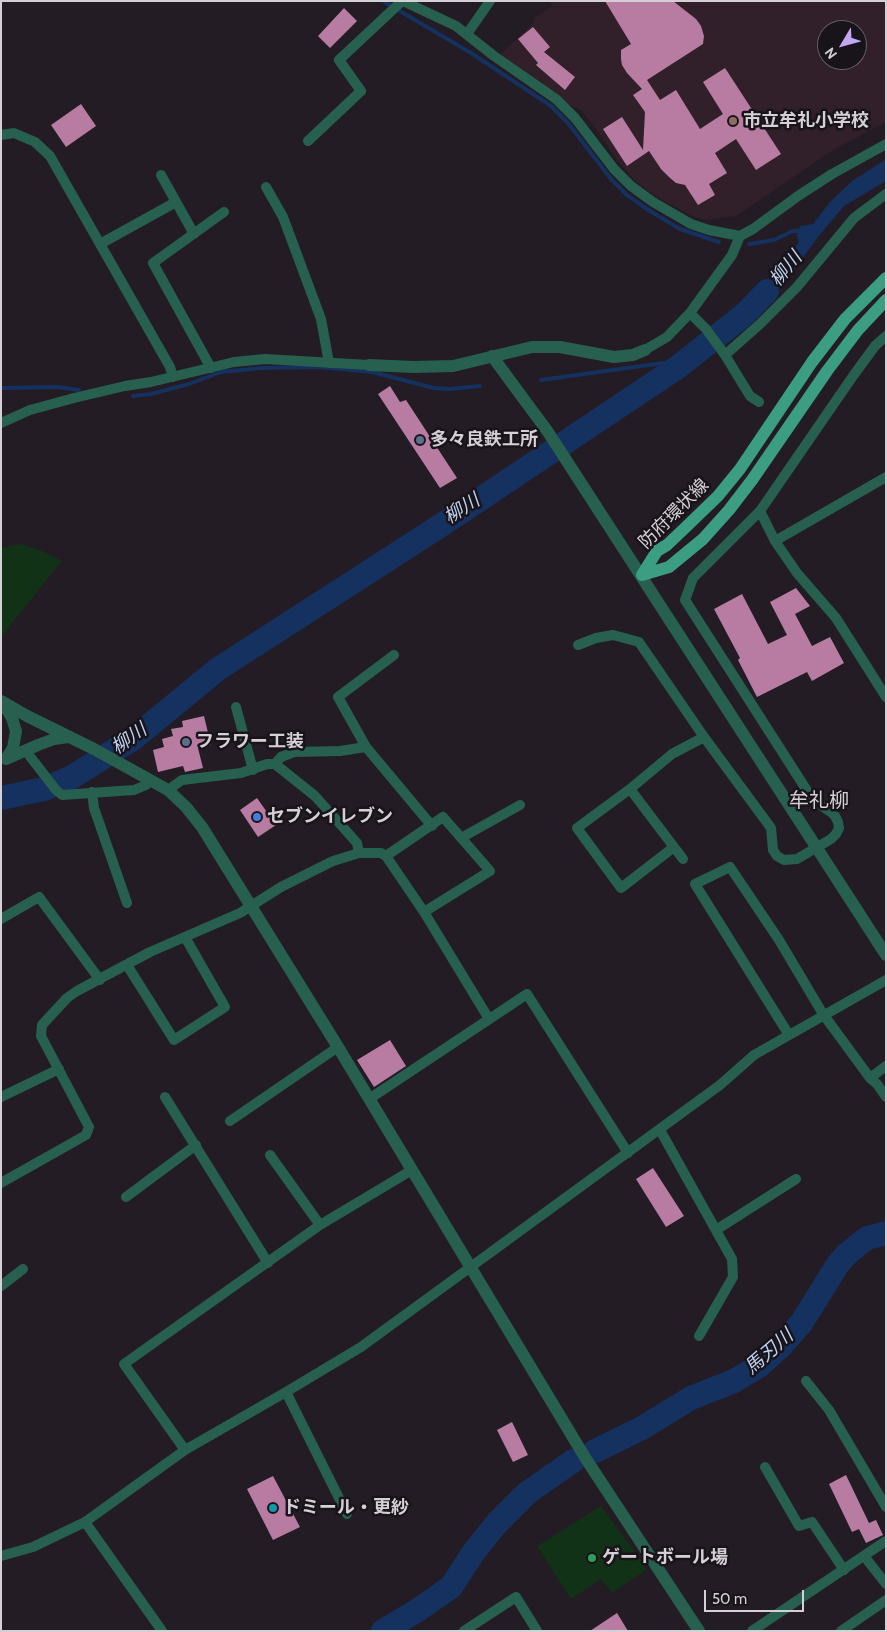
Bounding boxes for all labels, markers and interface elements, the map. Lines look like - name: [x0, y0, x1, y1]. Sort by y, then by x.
- north arrow: [817, 20, 867, 70]
- text: N: [821, 44, 841, 63]
- place label: 市立牟礼小学校: [743, 110, 869, 132]
- marker: 市立牟礼小学校: [727, 115, 739, 127]
- water label: 柳川: [765, 247, 807, 291]
- place label: 多々良鉄工所: [430, 429, 538, 451]
- marker: 多々良鉄工所: [414, 434, 426, 446]
- street label: 防府環状線: [635, 475, 713, 553]
- water label: 柳川: [440, 489, 484, 529]
- water label: 柳川: [107, 719, 151, 759]
- place label: フラワー工装: [196, 731, 304, 753]
- marker: フラワー工装: [180, 736, 192, 748]
- district label: 牟礼柳: [789, 789, 849, 813]
- place label: セブンイレブン: [267, 806, 393, 828]
- marker: セブンイレブン: [251, 811, 263, 823]
- water label: 馬刃川: [740, 1325, 798, 1379]
- place label: ドミール・更紗: [283, 1497, 409, 1519]
- marker: ドミール・更紗: [267, 1502, 279, 1514]
- place label: ゲートボール場: [602, 1547, 728, 1569]
- marker: ゲートボール場: [586, 1552, 598, 1564]
- scale bar: [707, 1580, 807, 1612]
- text: 50 m: [712, 1590, 747, 1608]

